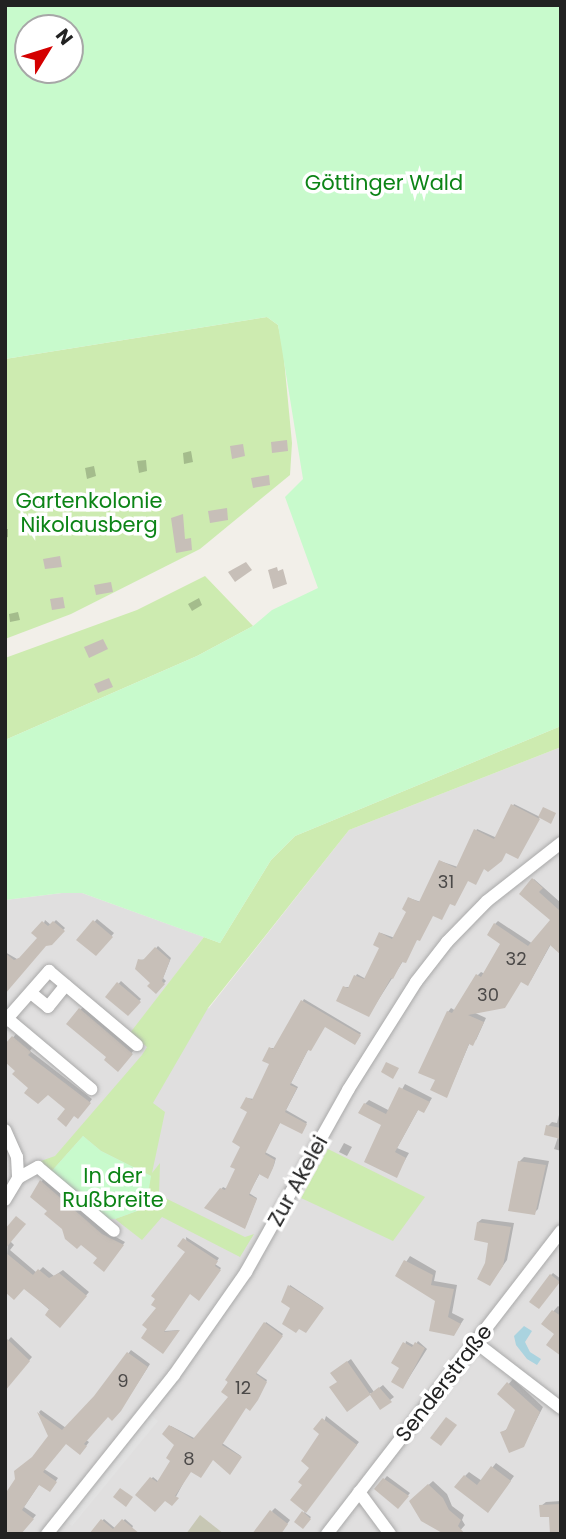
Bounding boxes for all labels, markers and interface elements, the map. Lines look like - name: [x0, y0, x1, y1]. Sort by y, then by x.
- north arrow: [14, 14, 84, 84]
- text: N: [49, 23, 79, 51]
- park label: Göttinger Wald: [305, 170, 463, 196]
- park label: Gartenkolonie Nikolausberg: [16, 488, 162, 538]
- house number: 31: [438, 871, 454, 893]
- house number: 32: [506, 948, 526, 970]
- house number: 30: [477, 984, 499, 1006]
- street label: Zur Akelei: [263, 1131, 333, 1231]
- park label: In der Rußbreite: [62, 1163, 164, 1213]
- street label: Senderstraße: [390, 1319, 498, 1447]
- house number: 9: [117, 1370, 129, 1392]
- house number: 12: [235, 1377, 251, 1399]
- house number: 8: [183, 1448, 195, 1470]

